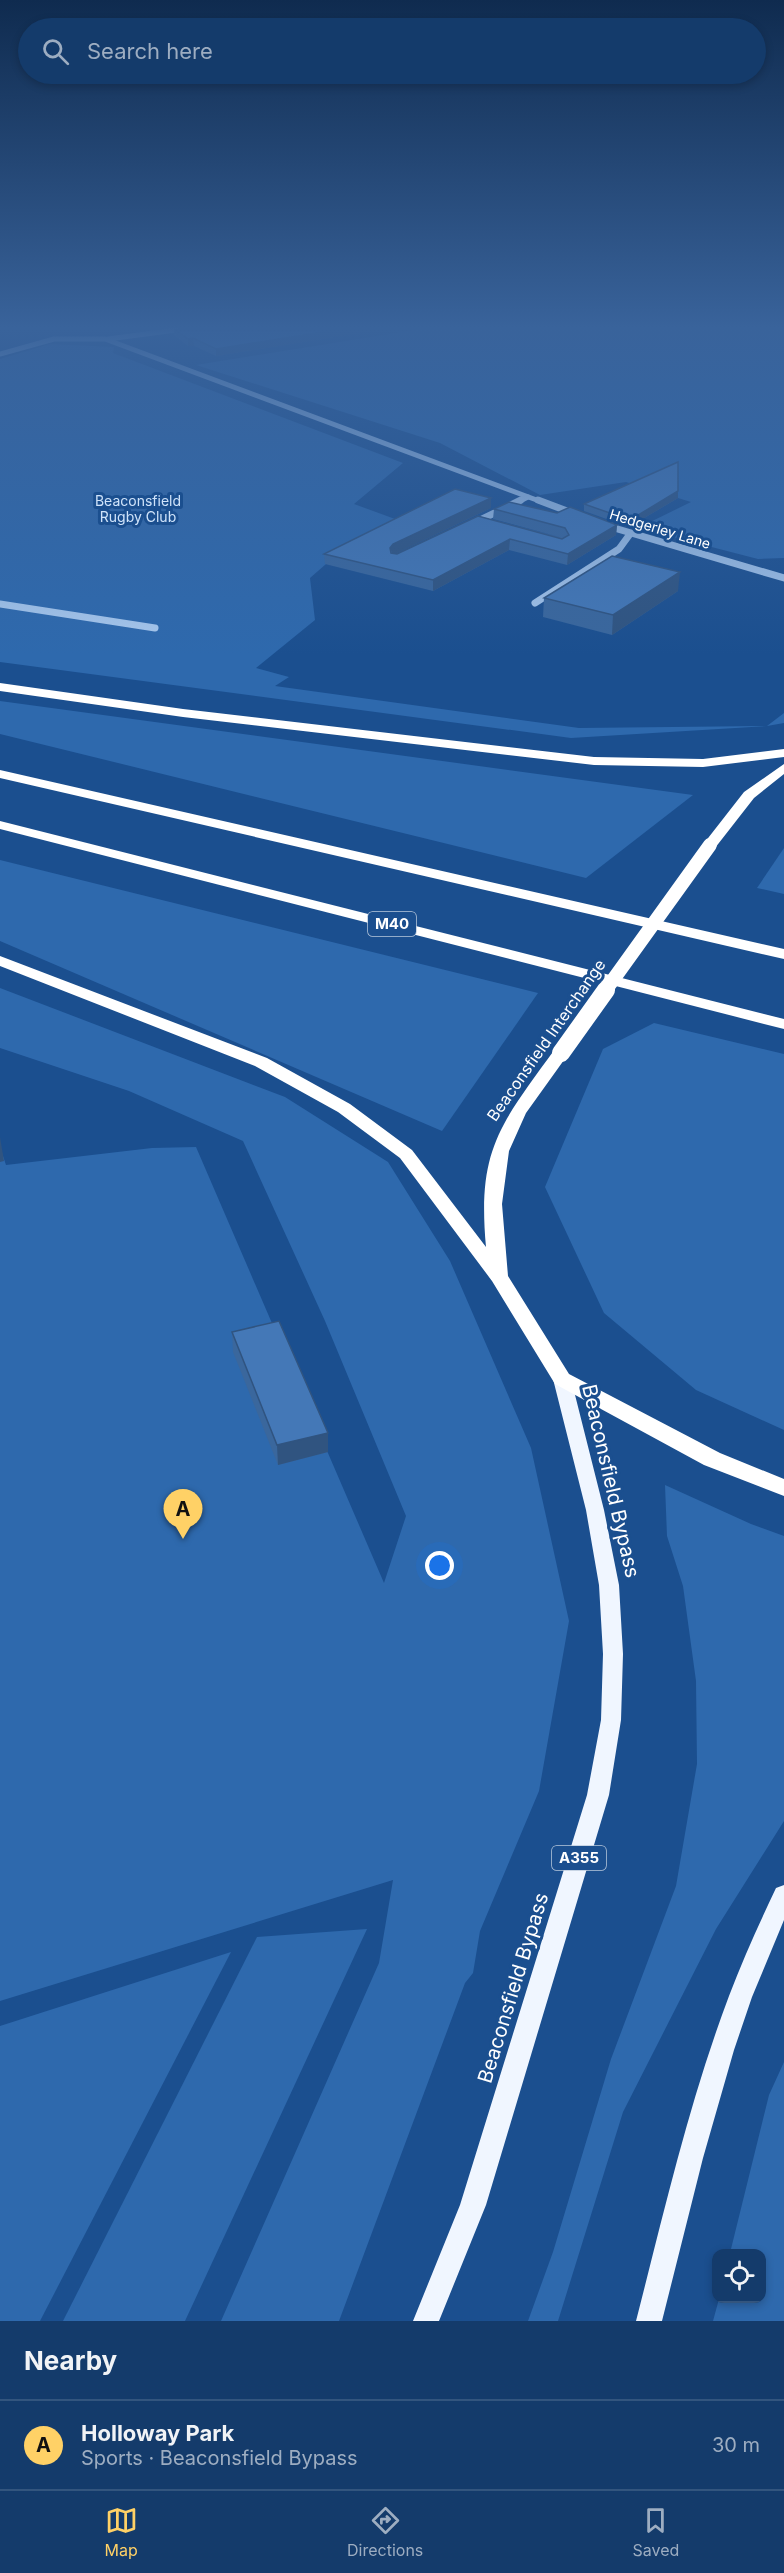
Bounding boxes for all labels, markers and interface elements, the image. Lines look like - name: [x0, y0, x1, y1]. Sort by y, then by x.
- search box: [18, 18, 766, 84]
- icon: search: [39, 35, 72, 68]
- text: Search here: [87, 38, 213, 64]
- park label: Beaconsfield Rugby Club: [95, 492, 181, 525]
- street label: Hedgerley Lane: [608, 505, 713, 552]
- road number: M40: [368, 912, 416, 936]
- street label: Beaconsfield Interchange: [482, 955, 610, 1125]
- street label: Beaconsfield Bypass: [577, 1382, 645, 1580]
- pin: A: [164, 1490, 202, 1539]
- your location: [425, 1551, 454, 1580]
- road number: A355: [552, 1846, 606, 1870]
- street label: Beaconsfield Bypass: [473, 1890, 553, 2086]
- map controls: [712, 2249, 766, 2303]
- button: locate: [712, 2249, 766, 2303]
- text: Nearby: [24, 2345, 117, 2376]
- text: Holloway Park: [81, 2420, 234, 2446]
- text: A: [36, 2433, 51, 2457]
- text: 30 m: [712, 2433, 760, 2457]
- text: Sports · Beaconsfield Bypass: [81, 2446, 358, 2470]
- tab: Map: [105, 2504, 138, 2560]
- tab: Directions: [347, 2504, 423, 2560]
- tab: Saved: [633, 2504, 679, 2560]

